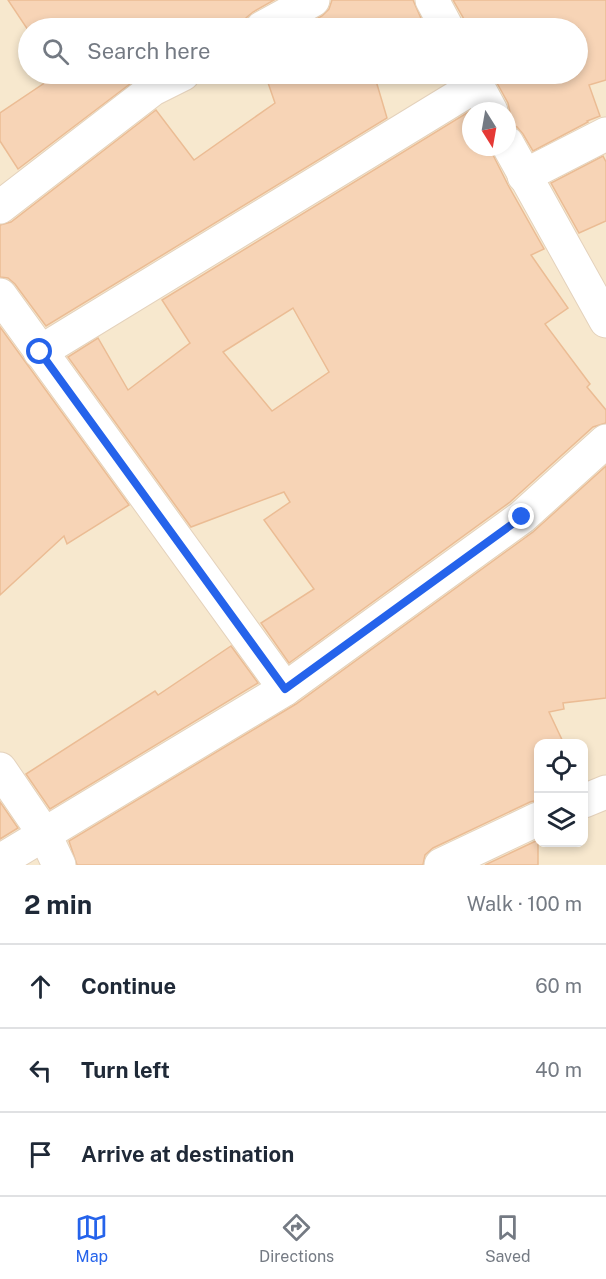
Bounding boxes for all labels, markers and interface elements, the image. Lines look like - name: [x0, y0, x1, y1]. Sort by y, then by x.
- search box: [18, 18, 588, 84]
- icon: search: [39, 35, 72, 68]
- text: Search here: [87, 38, 211, 64]
- north arrow: [462, 102, 516, 156]
- route start: [26, 338, 52, 364]
- route end: [508, 503, 534, 529]
- map controls: [534, 739, 588, 847]
- button: locate: [534, 739, 588, 793]
- button: layers: [534, 793, 588, 847]
- text: 2 min: [24, 889, 92, 920]
- text: Walk · 100 m: [467, 892, 582, 916]
- icon: ahead: [24, 970, 57, 1003]
- text: Continue: [81, 973, 176, 999]
- text: 60 m: [535, 974, 582, 998]
- icon: left: [24, 1054, 57, 1087]
- text: Turn left: [81, 1057, 170, 1083]
- text: 40 m: [535, 1058, 582, 1082]
- icon: arrive: [24, 1138, 57, 1171]
- text: Arrive at destination: [81, 1141, 294, 1167]
- tab: Map: [75, 1211, 108, 1266]
- tab: Directions: [259, 1211, 334, 1266]
- tab: Saved: [485, 1211, 531, 1266]

